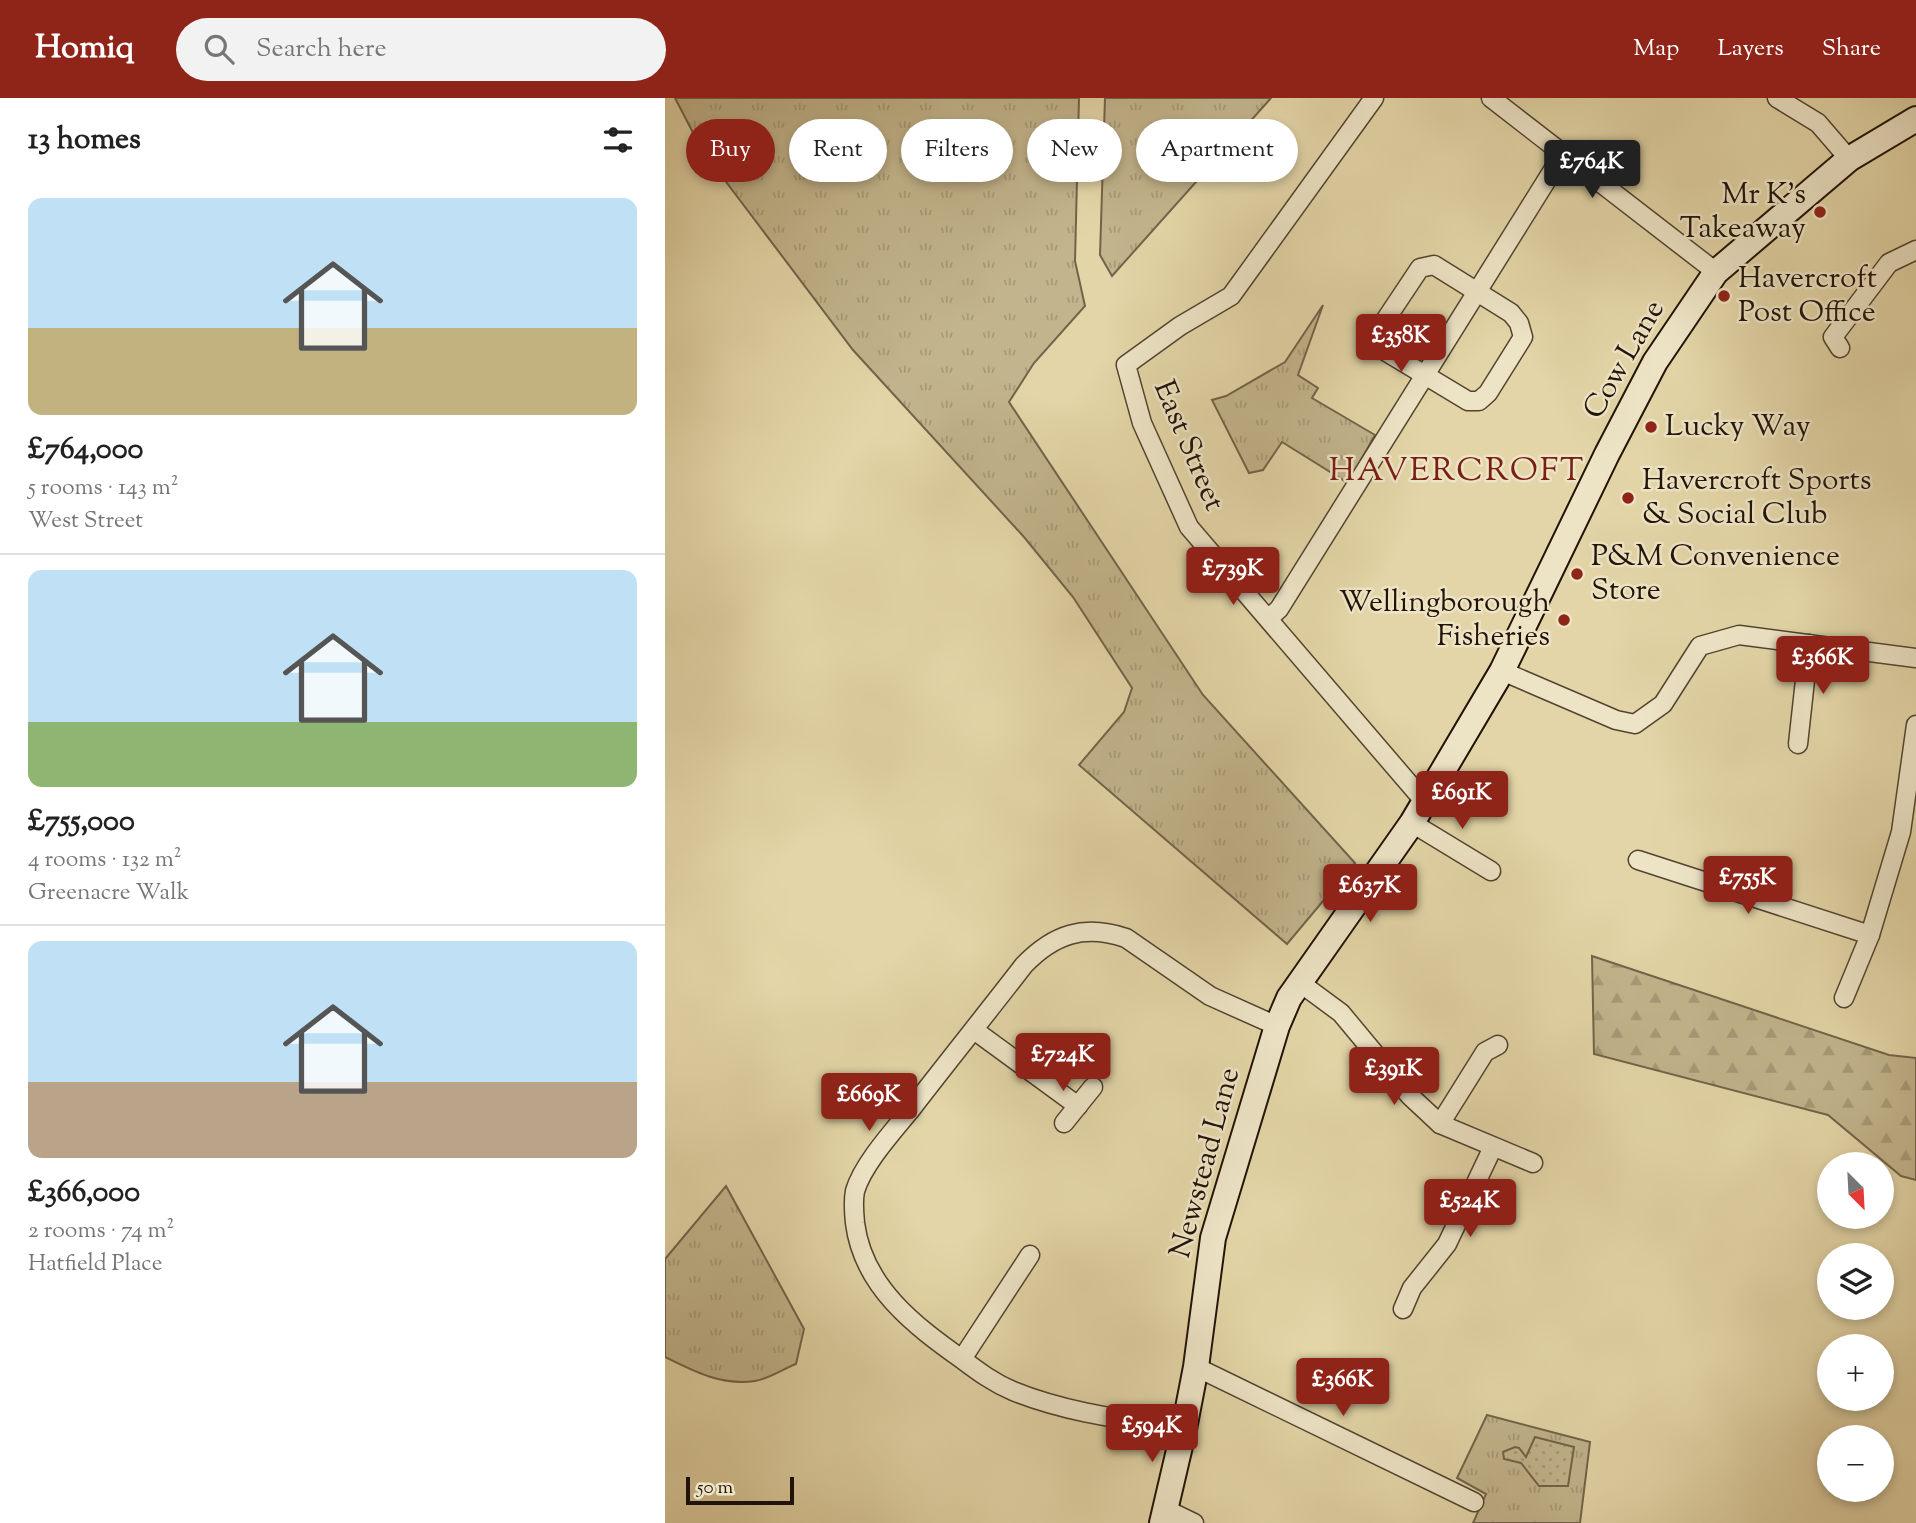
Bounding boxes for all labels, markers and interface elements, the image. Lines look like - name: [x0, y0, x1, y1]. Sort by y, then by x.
- search box: [176, 18, 666, 81]
- text: Homiq: [35, 25, 134, 73]
- icon: search: [200, 30, 238, 68]
- text: Search here: [256, 31, 387, 68]
- text: Map: [1633, 32, 1679, 66]
- text: Layers: [1717, 32, 1784, 66]
- text: Share: [1822, 32, 1881, 66]
- text: 13 homes: [28, 119, 141, 162]
- chip: Buy: [686, 119, 775, 182]
- chip: Rent: [789, 119, 887, 182]
- chip: Filters: [901, 119, 1013, 182]
- chip: New: [1027, 119, 1122, 182]
- chip: Apartment: [1136, 119, 1298, 182]
- icon: filters: [599, 121, 637, 159]
- pin: £764K: [1543, 140, 1641, 200]
- text: £764K: [1560, 146, 1624, 179]
- place label: Mr K's Takeaway: [1680, 174, 1806, 251]
- marker: Mr K's Takeaway: [1812, 204, 1828, 220]
- icon: home: [270, 243, 396, 369]
- place label: Havercroft Post Office: [1738, 258, 1877, 335]
- marker: Havercroft Post Office: [1716, 288, 1732, 304]
- street label: Cow Lane: [1574, 293, 1676, 427]
- pin: £358K: [1352, 314, 1450, 374]
- text: £358K: [1372, 320, 1430, 353]
- street label: East Street: [1141, 374, 1235, 518]
- place label: Lucky Way: [1665, 406, 1811, 449]
- marker: Lucky Way: [1643, 419, 1659, 435]
- text: £764,000: [28, 429, 143, 472]
- district label: HAVERCROFT: [1329, 448, 1585, 496]
- place label: Havercroft Sports & Social Club: [1642, 460, 1872, 537]
- text: 5 rooms · 143 m²: [28, 472, 179, 505]
- marker: Havercroft Sports & Social Club: [1620, 490, 1636, 506]
- text: West Street: [28, 505, 143, 538]
- place label: P&M Convenience Store: [1591, 536, 1840, 613]
- pin: £739K: [1184, 547, 1282, 607]
- text: £739K: [1202, 553, 1264, 586]
- marker: P&M Convenience Store: [1569, 566, 1585, 582]
- place label: Wellingborough Fisheries: [1339, 582, 1550, 659]
- marker: Wellingborough Fisheries: [1556, 612, 1572, 628]
- icon: home: [270, 615, 396, 741]
- pin: £366K: [1774, 636, 1872, 696]
- text: £366K: [1792, 642, 1854, 675]
- pin: £691K: [1413, 772, 1511, 831]
- text: £691K: [1432, 777, 1492, 810]
- text: £755,000: [28, 801, 135, 844]
- text: 4 rooms · 132 m²: [28, 844, 181, 877]
- pin: £755K: [1699, 856, 1797, 916]
- text: £755K: [1720, 862, 1776, 895]
- pin: £637K: [1321, 864, 1419, 924]
- text: £637K: [1339, 870, 1401, 903]
- text: Greenacre Walk: [28, 877, 189, 910]
- icon: home: [270, 986, 396, 1112]
- pin: £724K: [1014, 1034, 1112, 1093]
- text: £724K: [1031, 1039, 1095, 1072]
- pin: £391K: [1345, 1048, 1443, 1107]
- text: £391K: [1365, 1053, 1423, 1086]
- street label: Newstead Lane: [1160, 1063, 1252, 1263]
- pin: £669K: [820, 1074, 918, 1133]
- text: £669K: [837, 1079, 901, 1112]
- north arrow: [1817, 1152, 1893, 1228]
- map controls: [1817, 1152, 1894, 1502]
- text: £366,000: [28, 1172, 140, 1215]
- pin: £524K: [1421, 1180, 1519, 1239]
- text: £524K: [1440, 1185, 1500, 1218]
- text: 2 rooms · 74 m²: [28, 1215, 174, 1248]
- button: layers: [1817, 1243, 1894, 1320]
- text: Hatfield Place: [28, 1248, 162, 1281]
- button: +: [1817, 1334, 1894, 1411]
- pin: £366K: [1294, 1358, 1392, 1418]
- text: £366K: [1312, 1364, 1374, 1397]
- pin: £594K: [1103, 1404, 1201, 1464]
- text: £594K: [1122, 1410, 1182, 1443]
- button: −: [1817, 1425, 1894, 1502]
- scale bar: [686, 1474, 795, 1506]
- text: 50 m: [697, 1475, 733, 1502]

